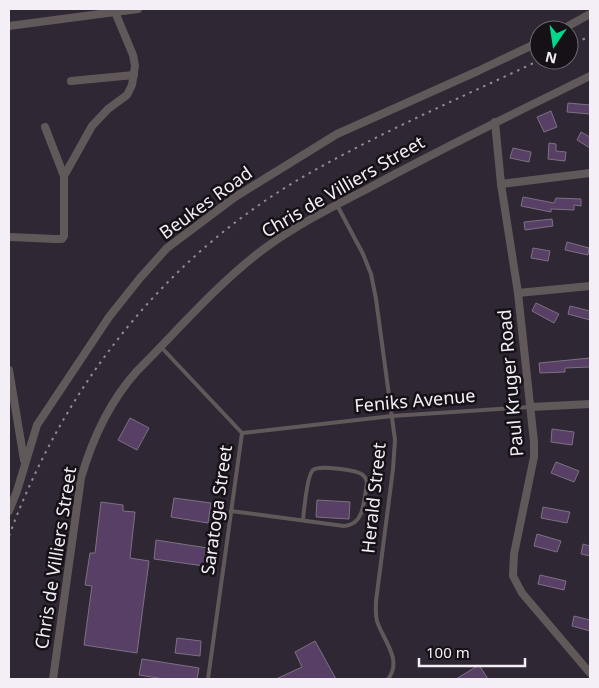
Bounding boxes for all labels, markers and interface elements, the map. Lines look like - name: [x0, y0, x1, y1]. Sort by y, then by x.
- north arrow: [529, 20, 579, 70]
- text: N: [543, 48, 559, 69]
- street label: Chris de Villiers Street: [257, 129, 429, 243]
- street label: Beukes Road: [154, 160, 257, 244]
- street label: Paul Kruger Road: [492, 308, 528, 458]
- street label: Feniks Avenue: [353, 383, 476, 417]
- street label: Herald Street: [355, 441, 391, 555]
- street label: Saratoga Street: [195, 443, 237, 576]
- street label: Chris de Villiers Street: [29, 464, 81, 651]
- scale bar: [419, 636, 525, 668]
- text: 100 m: [426, 642, 470, 662]

